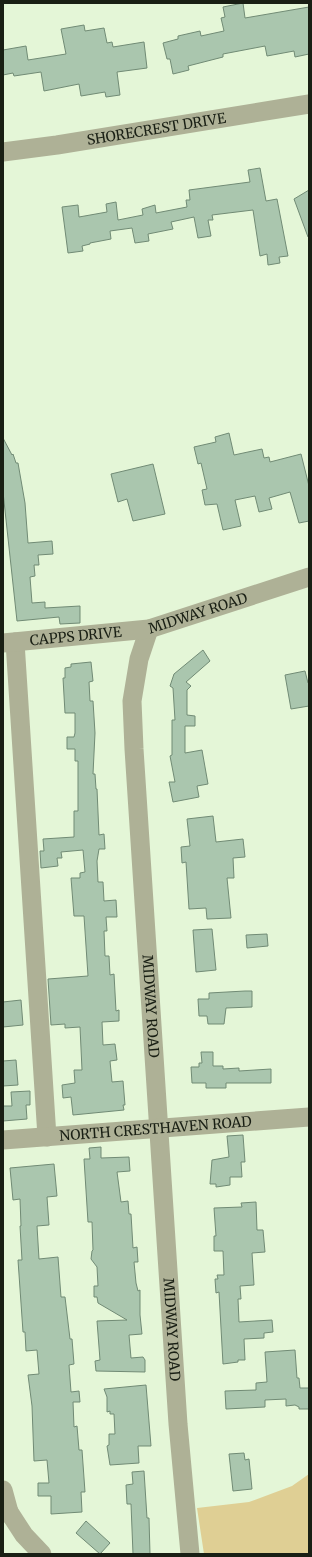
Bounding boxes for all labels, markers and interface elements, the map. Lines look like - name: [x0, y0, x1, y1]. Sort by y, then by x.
- street label: SHORECREST DRIVE: [85, 109, 227, 149]
- street label: MIDWAY ROAD: [146, 588, 250, 638]
- street label: CAPPS DRIVE: [29, 623, 123, 649]
- street label: MIDWAY ROAD: [138, 954, 163, 1059]
- street label: NORTH CRESTHAVEN ROAD: [59, 1112, 253, 1145]
- street label: MIDWAY ROAD: [160, 1277, 184, 1382]

